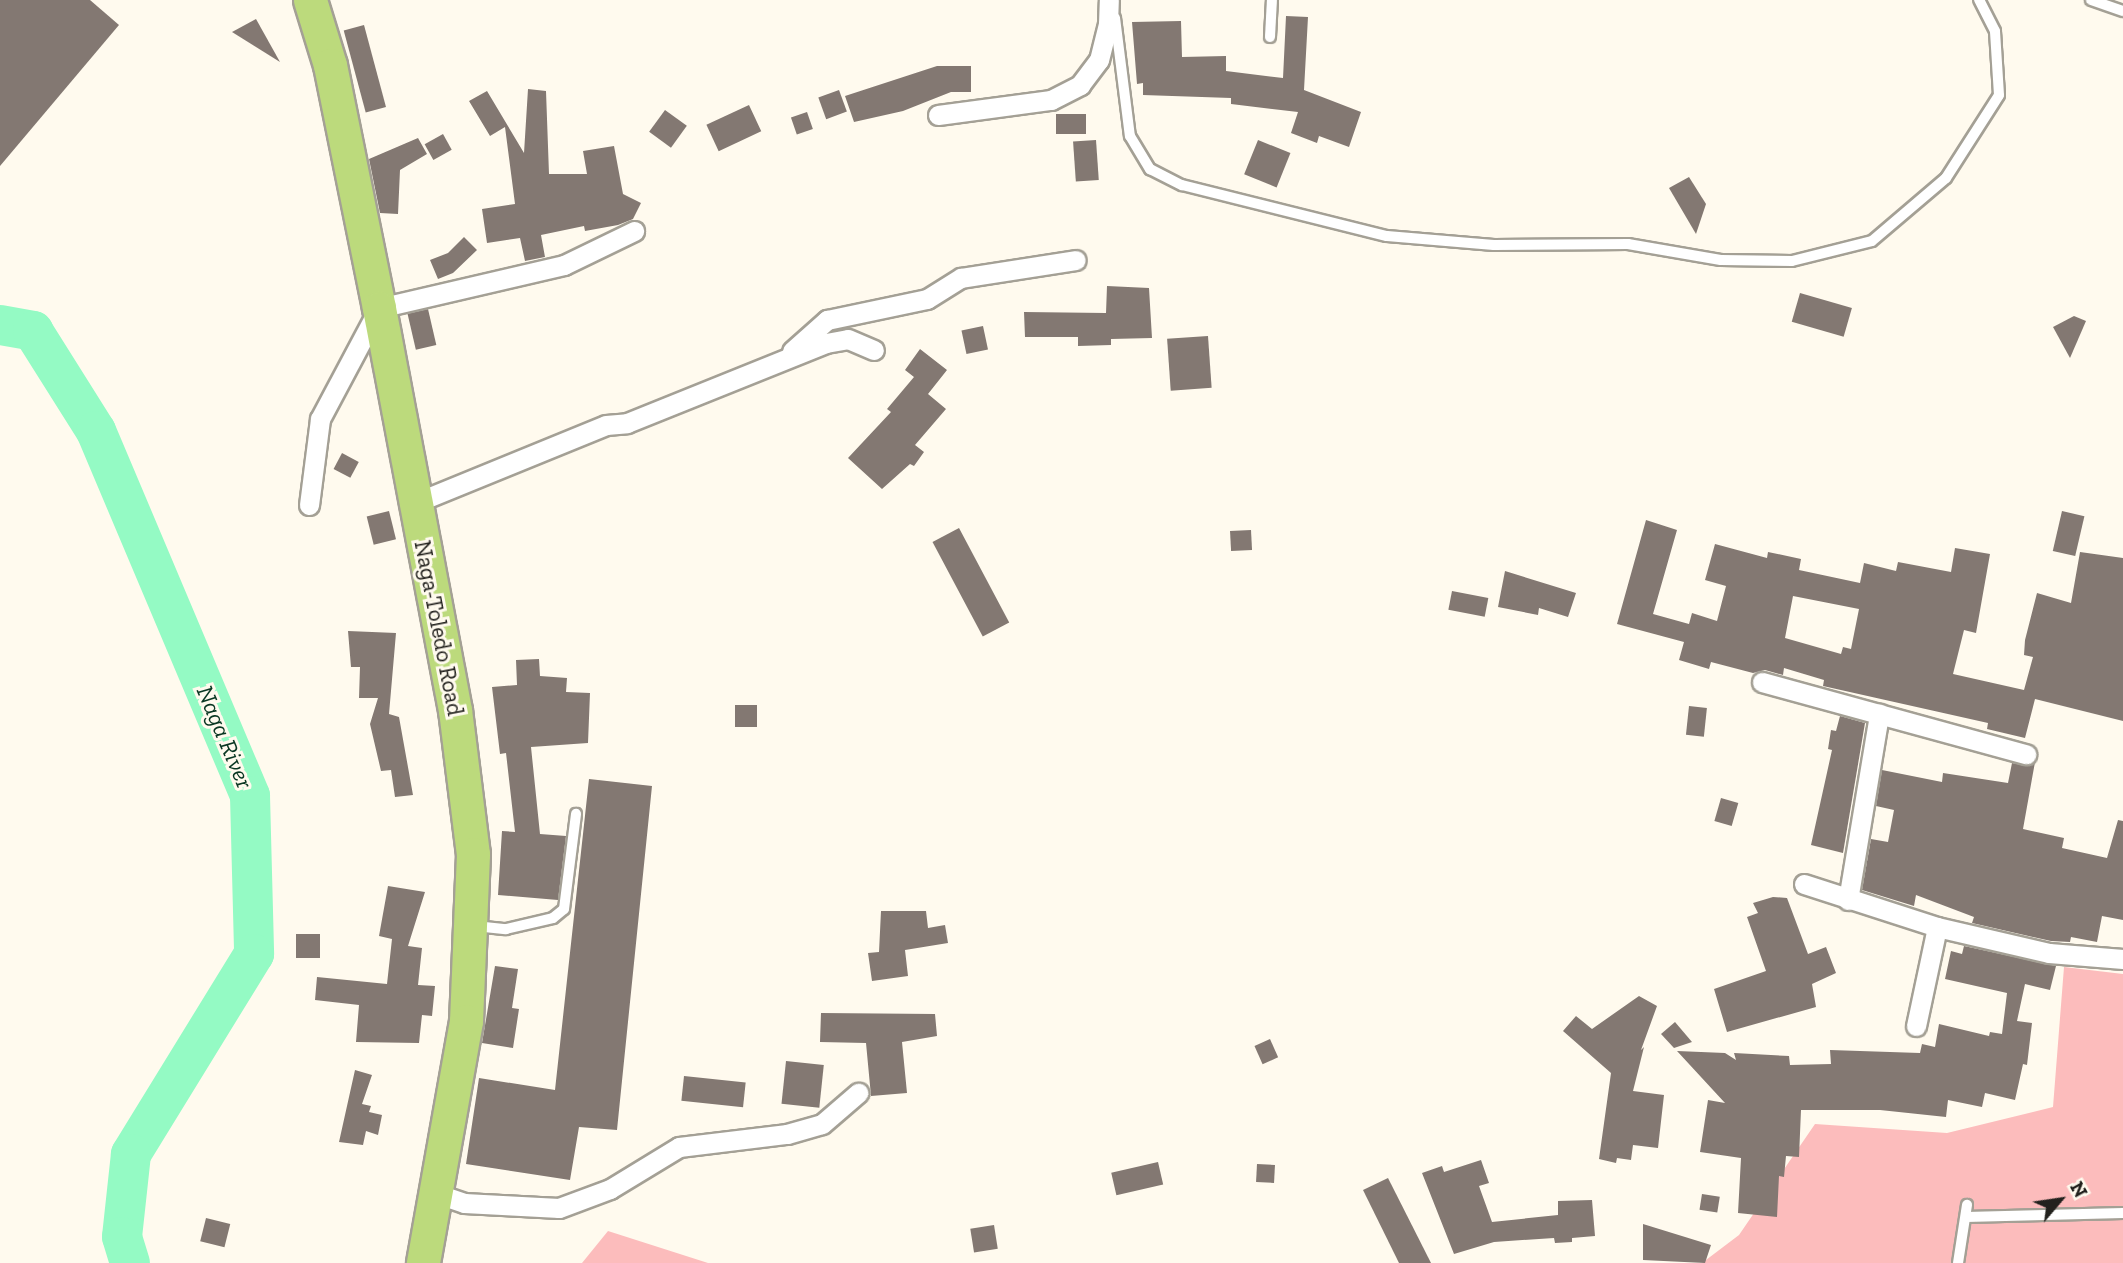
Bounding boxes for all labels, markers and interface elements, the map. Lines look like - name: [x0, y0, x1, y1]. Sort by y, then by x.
- street label: Naga-Toledo Road: [408, 538, 470, 718]
- water label: Naga River: [190, 681, 260, 793]
- north arrow: [2025, 1165, 2095, 1235]
- text: N: [2065, 1178, 2092, 1201]

